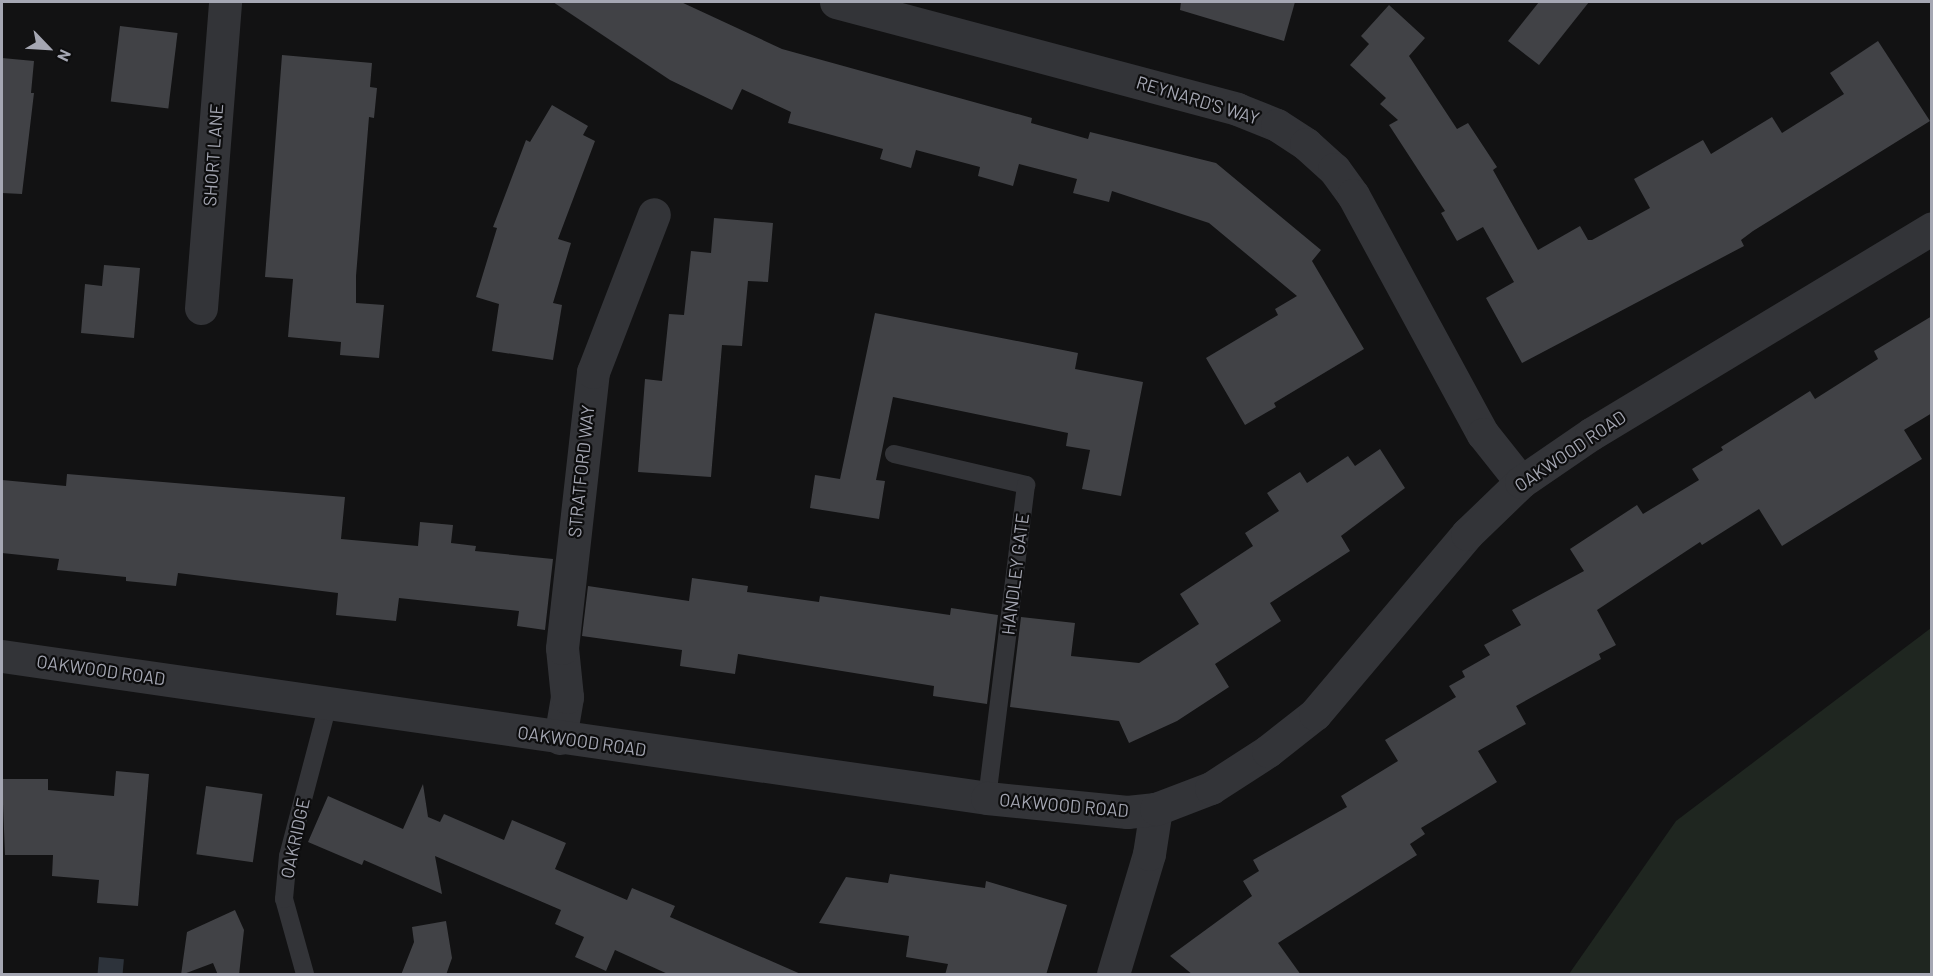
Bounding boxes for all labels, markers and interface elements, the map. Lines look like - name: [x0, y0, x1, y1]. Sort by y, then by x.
- north arrow: [18, 18, 78, 78]
- text: N: [54, 47, 76, 65]
- street label: REYNARD'S WAY: [1134, 71, 1262, 129]
- street label: SHORT LANE: [199, 103, 227, 207]
- street label: STRATFORD WAY: [563, 404, 599, 538]
- street label: OAKWOOD ROAD: [1510, 406, 1630, 496]
- street label: HANDLEY GATE: [997, 512, 1033, 636]
- street label: OAKWOOD ROAD: [35, 650, 167, 690]
- street label: OAKWOOD ROAD: [516, 721, 648, 761]
- street label: OAKWOOD ROAD: [998, 789, 1130, 821]
- street label: OAKRIDGE: [276, 796, 314, 880]

